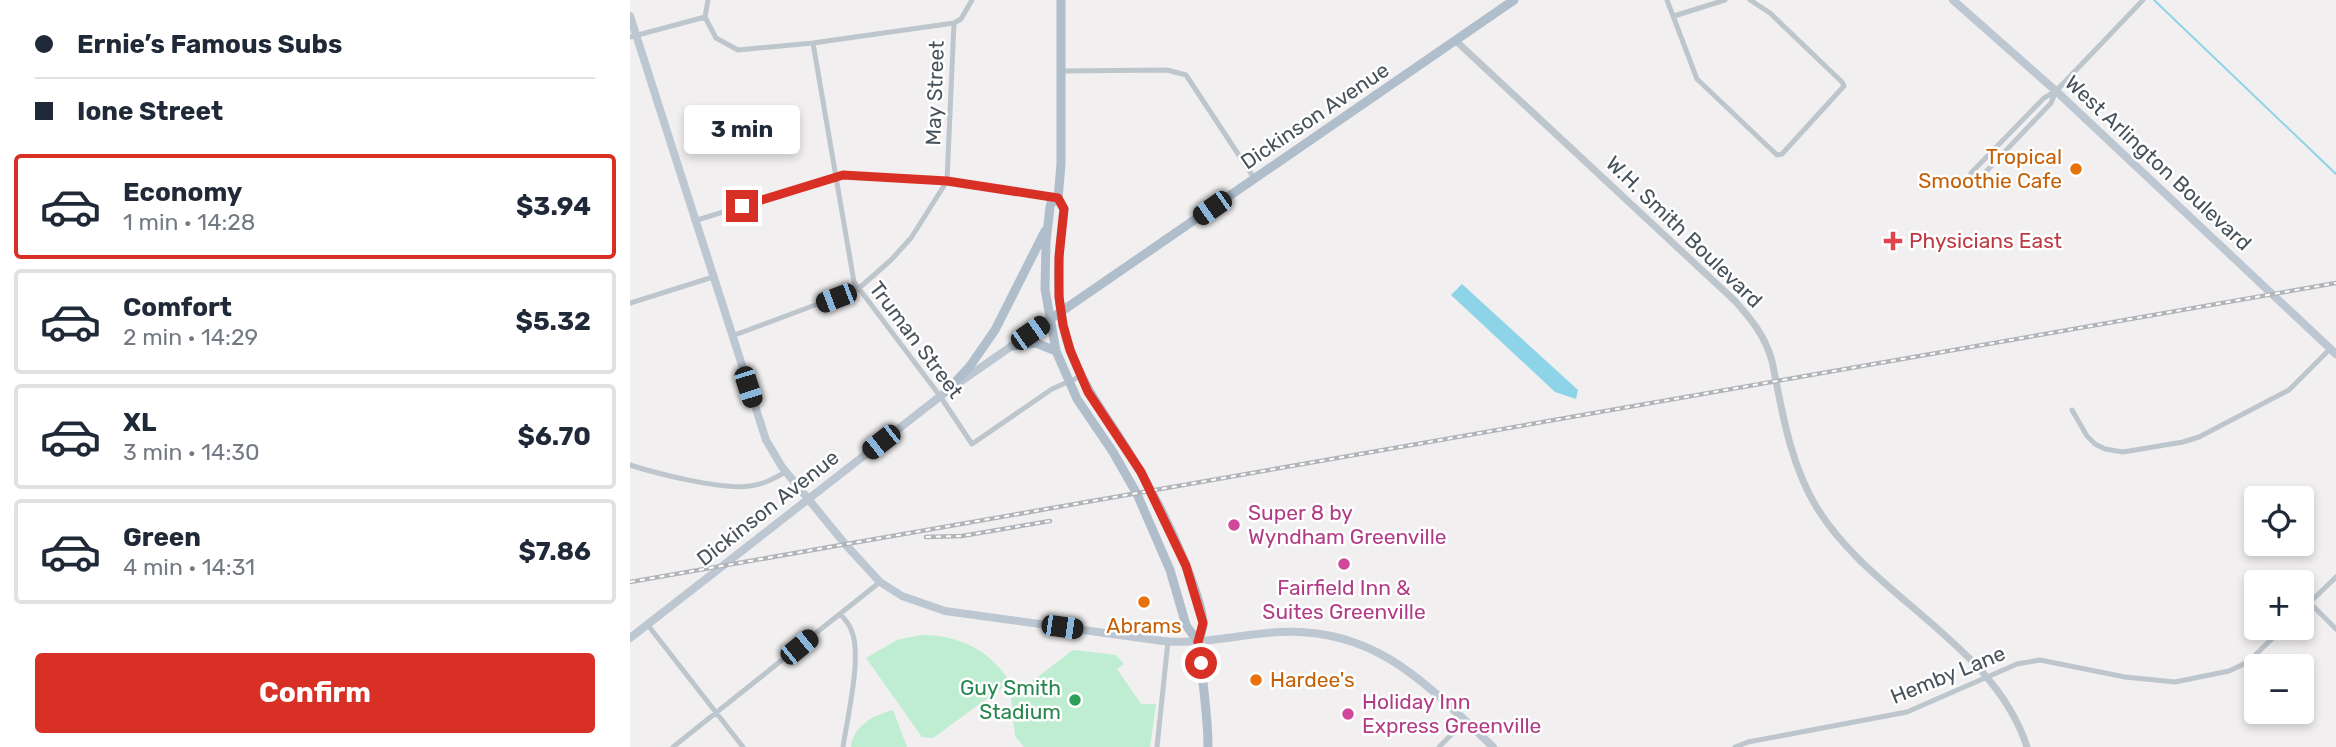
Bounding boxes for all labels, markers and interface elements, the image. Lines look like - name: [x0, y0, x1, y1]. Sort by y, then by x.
- text: Ernie’s Famous Subs: [77, 29, 342, 60]
- street label: May Street: [920, 40, 949, 146]
- street label: Dickinson Avenue: [1236, 57, 1394, 174]
- street label: West Arlington Boulevard: [2060, 70, 2257, 256]
- text: Ione Street: [77, 96, 223, 127]
- callout: 3 min: [684, 104, 800, 154]
- text: 3 min: [711, 115, 773, 143]
- place label: Tropical Smoothie Cafe: [1918, 144, 2062, 193]
- street label: W.H. Smith Boulevard: [1601, 151, 1768, 313]
- marker: Tropical Smoothie Cafe: [2068, 161, 2084, 177]
- icon: car: [39, 175, 102, 238]
- text: Economy: [123, 177, 242, 208]
- car: [1189, 187, 1236, 229]
- route end: [726, 190, 758, 222]
- text: $3.94: [516, 191, 591, 222]
- text: 1 min · 14:28: [123, 208, 255, 236]
- place label: Physicians East: [1909, 228, 2062, 253]
- marker: Physicians East: [1883, 231, 1903, 251]
- street label: Truman Street: [864, 276, 968, 403]
- car: [813, 281, 860, 315]
- icon: car: [39, 290, 102, 353]
- text: Comfort: [123, 292, 232, 323]
- text: $5.32: [516, 306, 591, 337]
- car: [1007, 312, 1054, 354]
- text: 2 min · 14:29: [123, 323, 258, 351]
- car: [732, 364, 765, 410]
- icon: car: [39, 405, 102, 468]
- text: XL: [123, 407, 156, 438]
- text: $6.70: [518, 421, 591, 452]
- car: [858, 421, 905, 463]
- text: 3 min · 14:30: [123, 438, 260, 466]
- street label: Dickinson Avenue: [692, 444, 844, 571]
- map controls: [2244, 486, 2314, 724]
- button: locate: [2244, 486, 2314, 556]
- place label: Super 8 by Wyndham Greenville: [1248, 500, 1447, 549]
- marker: Super 8 by Wyndham Greenville: [1226, 517, 1242, 533]
- icon: car: [39, 520, 102, 583]
- text: Green: [123, 522, 201, 553]
- text: $7.86: [518, 536, 591, 567]
- text: 4 min · 14:31: [123, 553, 255, 581]
- marker: Fairfield Inn & Suites Greenville: [1336, 556, 1352, 572]
- button: +: [2244, 570, 2314, 640]
- place label: Fairfield Inn & Suites Greenville: [1262, 575, 1426, 624]
- marker: Abrams: [1136, 594, 1152, 610]
- place label: Abrams: [1106, 613, 1182, 638]
- car: [1040, 614, 1085, 640]
- car: [777, 626, 822, 668]
- street label: Hemby Lane: [1887, 640, 2009, 709]
- route start: [1185, 647, 1217, 679]
- button: Confirm: [35, 653, 595, 733]
- button: −: [2244, 654, 2314, 724]
- place label: Hardee's: [1270, 667, 1355, 692]
- marker: Hardee's: [1248, 672, 1264, 688]
- place label: Guy Smith Stadium: [960, 675, 1061, 724]
- place label: Holiday Inn Express Greenville: [1362, 689, 1541, 738]
- marker: Guy Smith Stadium: [1067, 692, 1083, 708]
- marker: Holiday Inn Express Greenville: [1340, 706, 1356, 722]

